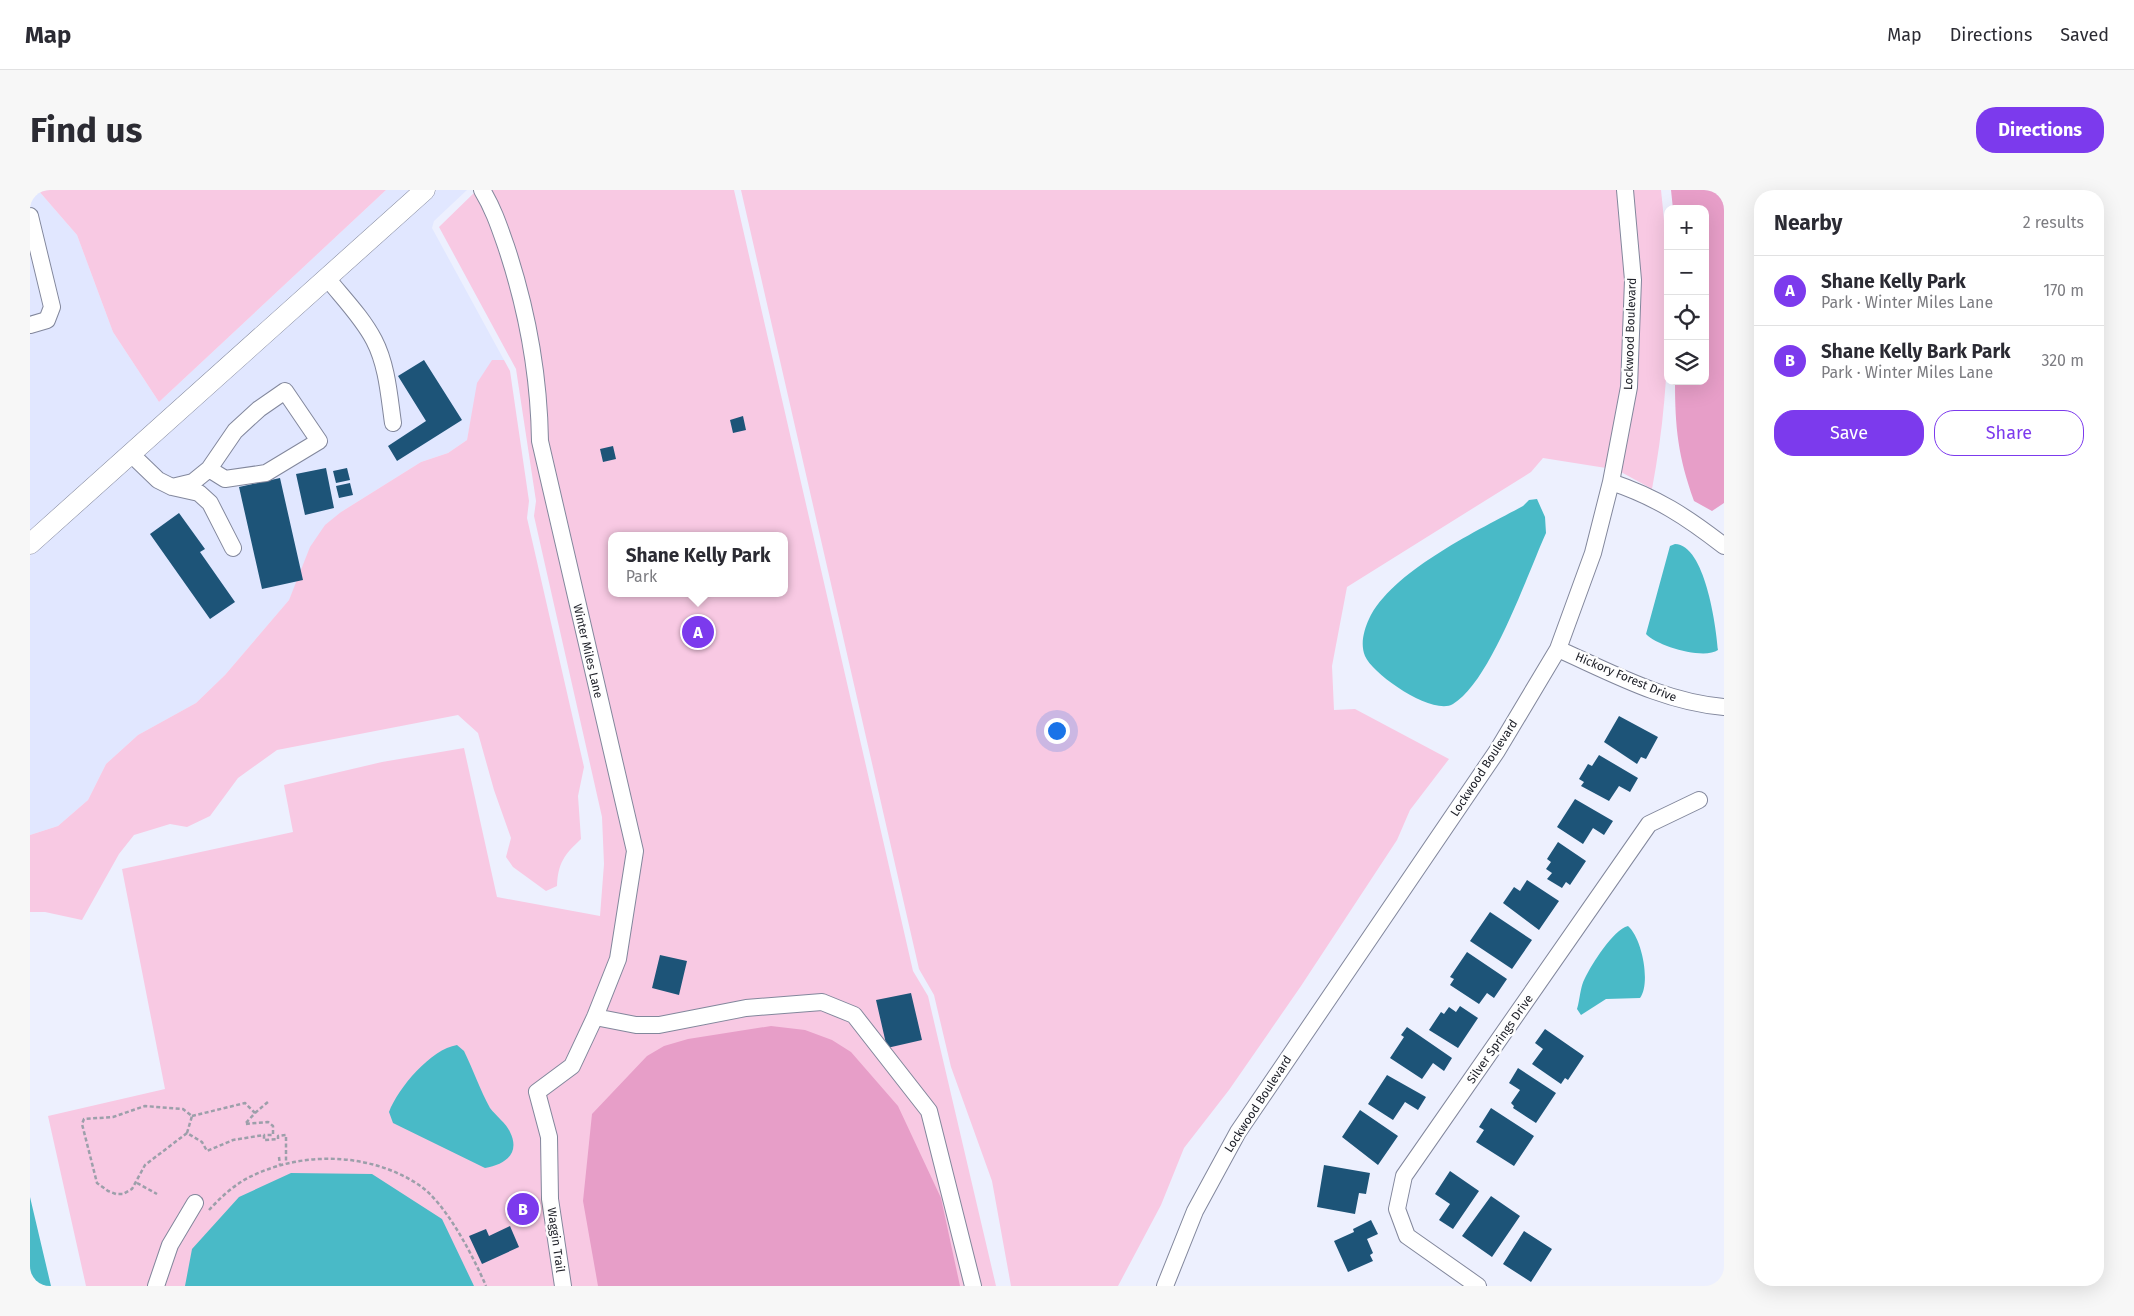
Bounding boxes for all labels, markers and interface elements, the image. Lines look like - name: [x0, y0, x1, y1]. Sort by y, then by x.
- text: Map: [25, 21, 71, 49]
- text: Map: [1887, 24, 1922, 46]
- text: Directions: [1950, 24, 2032, 46]
- text: Saved: [2060, 24, 2109, 46]
- button: Directions: [1976, 107, 2104, 153]
- text: Find us: [30, 109, 142, 151]
- map controls: [1664, 205, 1709, 385]
- button: +: [1664, 205, 1709, 250]
- text: Nearby: [1774, 210, 1842, 236]
- text: 2 results: [2023, 213, 2084, 232]
- button: −: [1664, 250, 1709, 295]
- text: Shane Kelly Park: [1821, 270, 1966, 293]
- street label: Lockwood Boulevard: [1621, 278, 1639, 390]
- text: A: [1785, 281, 1795, 300]
- text: 170 m: [2043, 281, 2084, 300]
- text: Park · Winter Miles Lane: [1821, 293, 1993, 312]
- button: locate: [1664, 295, 1709, 340]
- button: layers: [1664, 340, 1709, 385]
- text: Shane Kelly Bark Park: [1821, 340, 2011, 363]
- text: B: [1785, 351, 1795, 370]
- text: 320 m: [2041, 351, 2084, 370]
- text: Park · Winter Miles Lane: [1821, 363, 1993, 382]
- button: Save: [1774, 410, 1924, 456]
- button: Share: [1934, 410, 2084, 456]
- popup: [608, 532, 788, 597]
- text: Shane Kelly Park: [626, 544, 770, 567]
- text: Park: [626, 567, 657, 586]
- street label: Winter Miles Lane: [570, 603, 606, 699]
- pin: A: [682, 613, 714, 651]
- street label: Hickory Forest Drive: [1573, 649, 1679, 705]
- street label: Lockwood Boulevard: [1448, 717, 1520, 819]
- your location: [1044, 718, 1070, 744]
- street label: Silver Springs Drive: [1464, 992, 1536, 1086]
- street label: Lockwood Boulevard: [1222, 1053, 1294, 1155]
- pin: B: [507, 1190, 539, 1228]
- street label: Waggin Trail: [545, 1207, 568, 1274]

